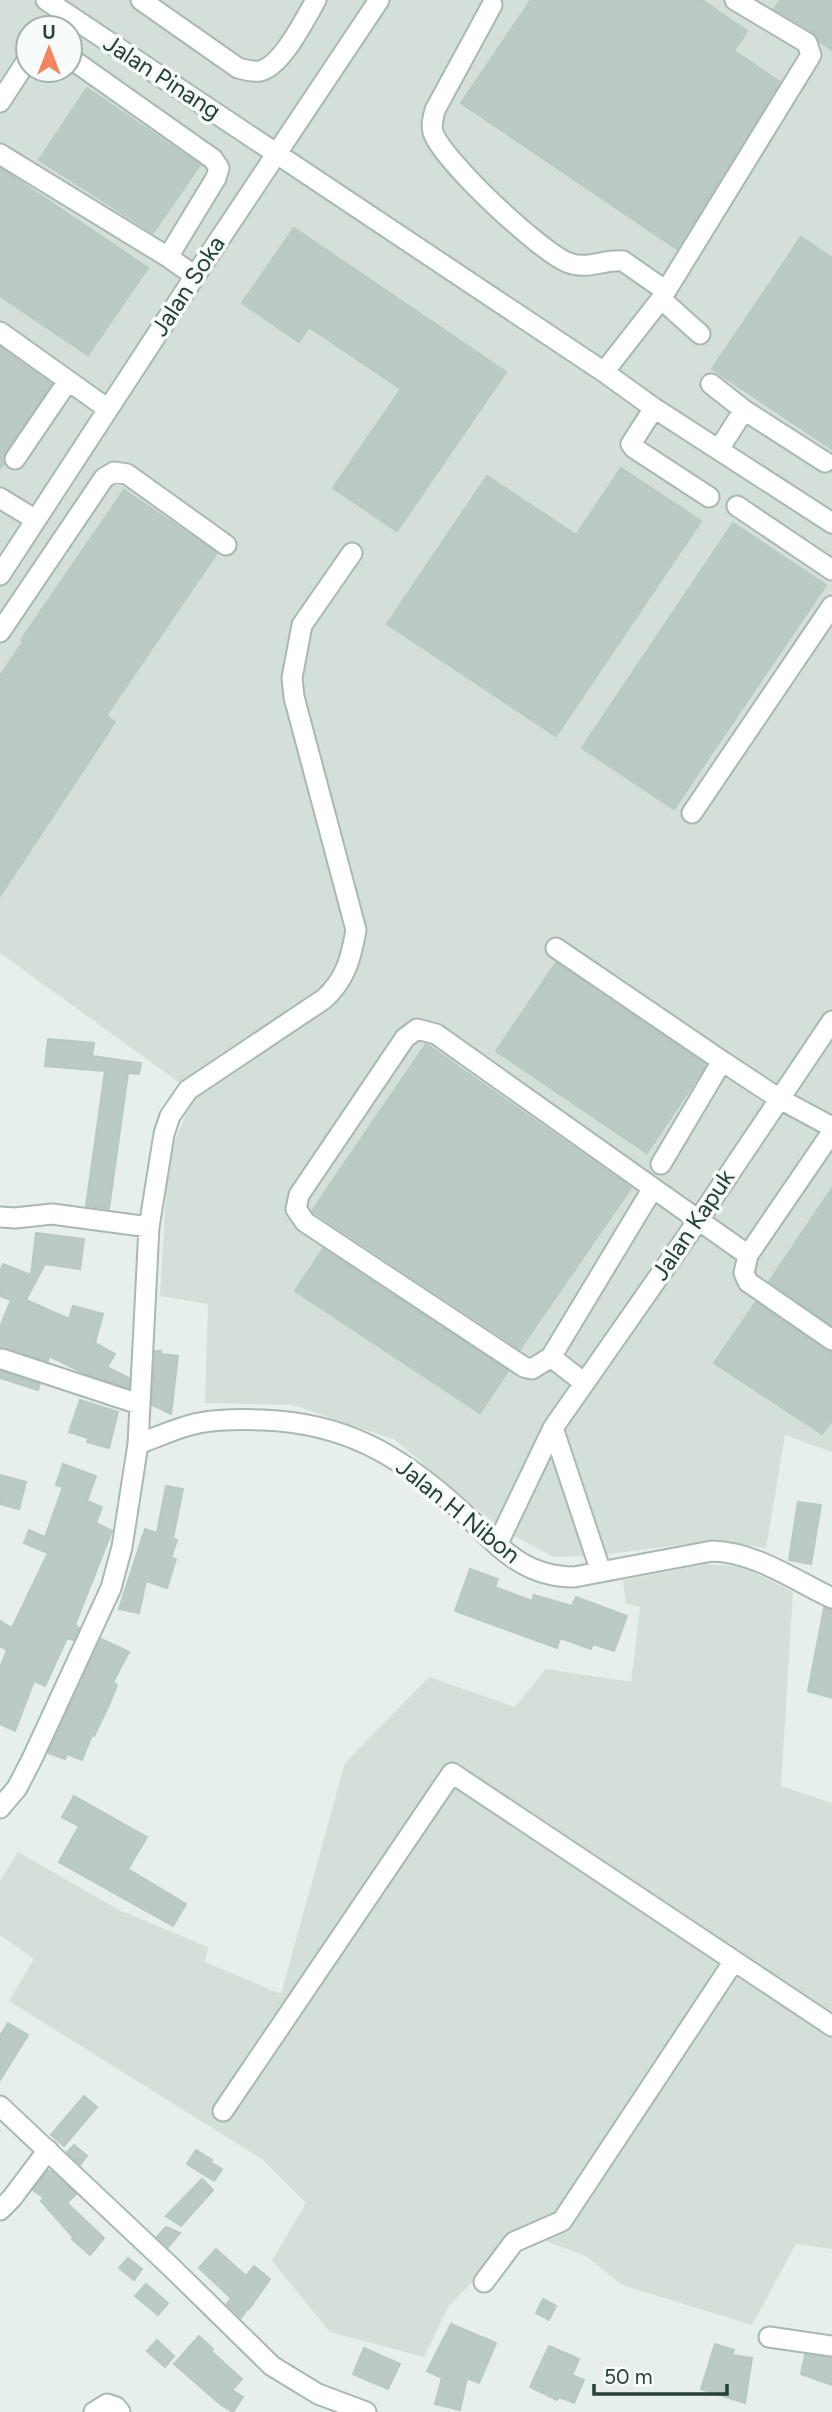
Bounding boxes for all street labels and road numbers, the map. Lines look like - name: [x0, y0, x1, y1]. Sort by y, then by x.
- street label: Jalan Pinang: [98, 28, 226, 125]
- street label: Jalan Soka: [144, 230, 231, 341]
- street label: Jalan Kapuk: [645, 1164, 740, 1286]
- street label: Jalan H Nibon: [391, 1452, 526, 1569]

